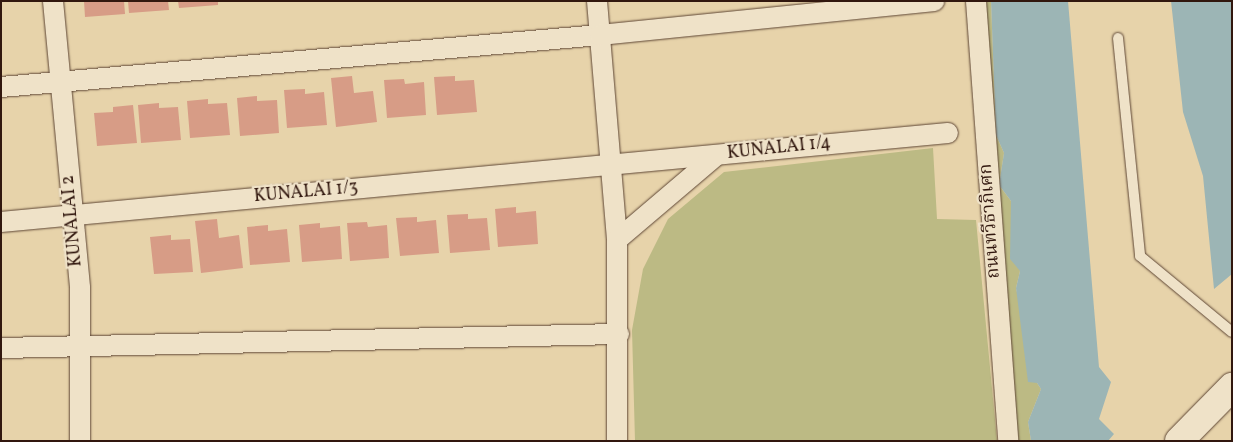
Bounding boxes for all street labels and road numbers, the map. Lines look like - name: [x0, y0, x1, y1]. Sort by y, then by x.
- street label: KUNALAI 1/4: [726, 133, 832, 165]
- street label: ถนนทวีธาภิเศก: [976, 163, 1006, 279]
- street label: KUNALAI 2: [58, 174, 88, 268]
- street label: KUNALAI 1/3: [253, 178, 359, 208]

